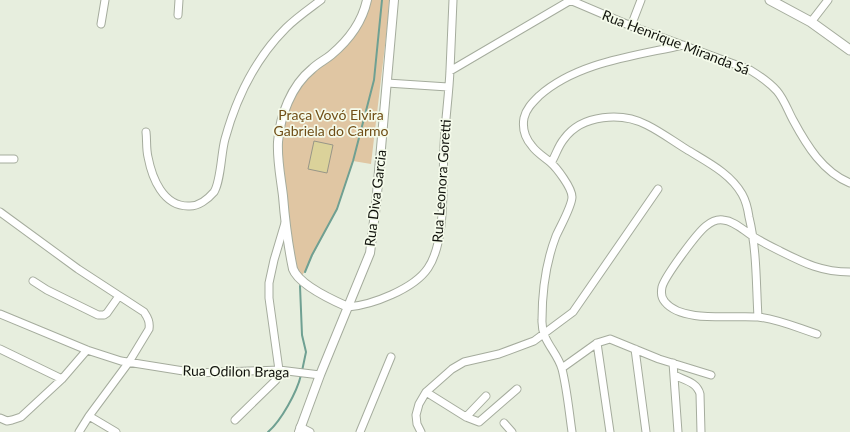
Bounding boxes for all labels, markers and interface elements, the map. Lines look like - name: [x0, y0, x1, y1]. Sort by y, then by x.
- street label: Rua Henrique Miranda Sá: [600, 6, 752, 78]
- park label: Praça Vovó Elvira Gabriela do Carmo: [274, 106, 389, 139]
- street label: Rua Leonora Goretti: [428, 119, 454, 243]
- street label: Rua Diva Garcia: [361, 149, 389, 247]
- street label: Rua Odilon Braga: [182, 362, 290, 380]

